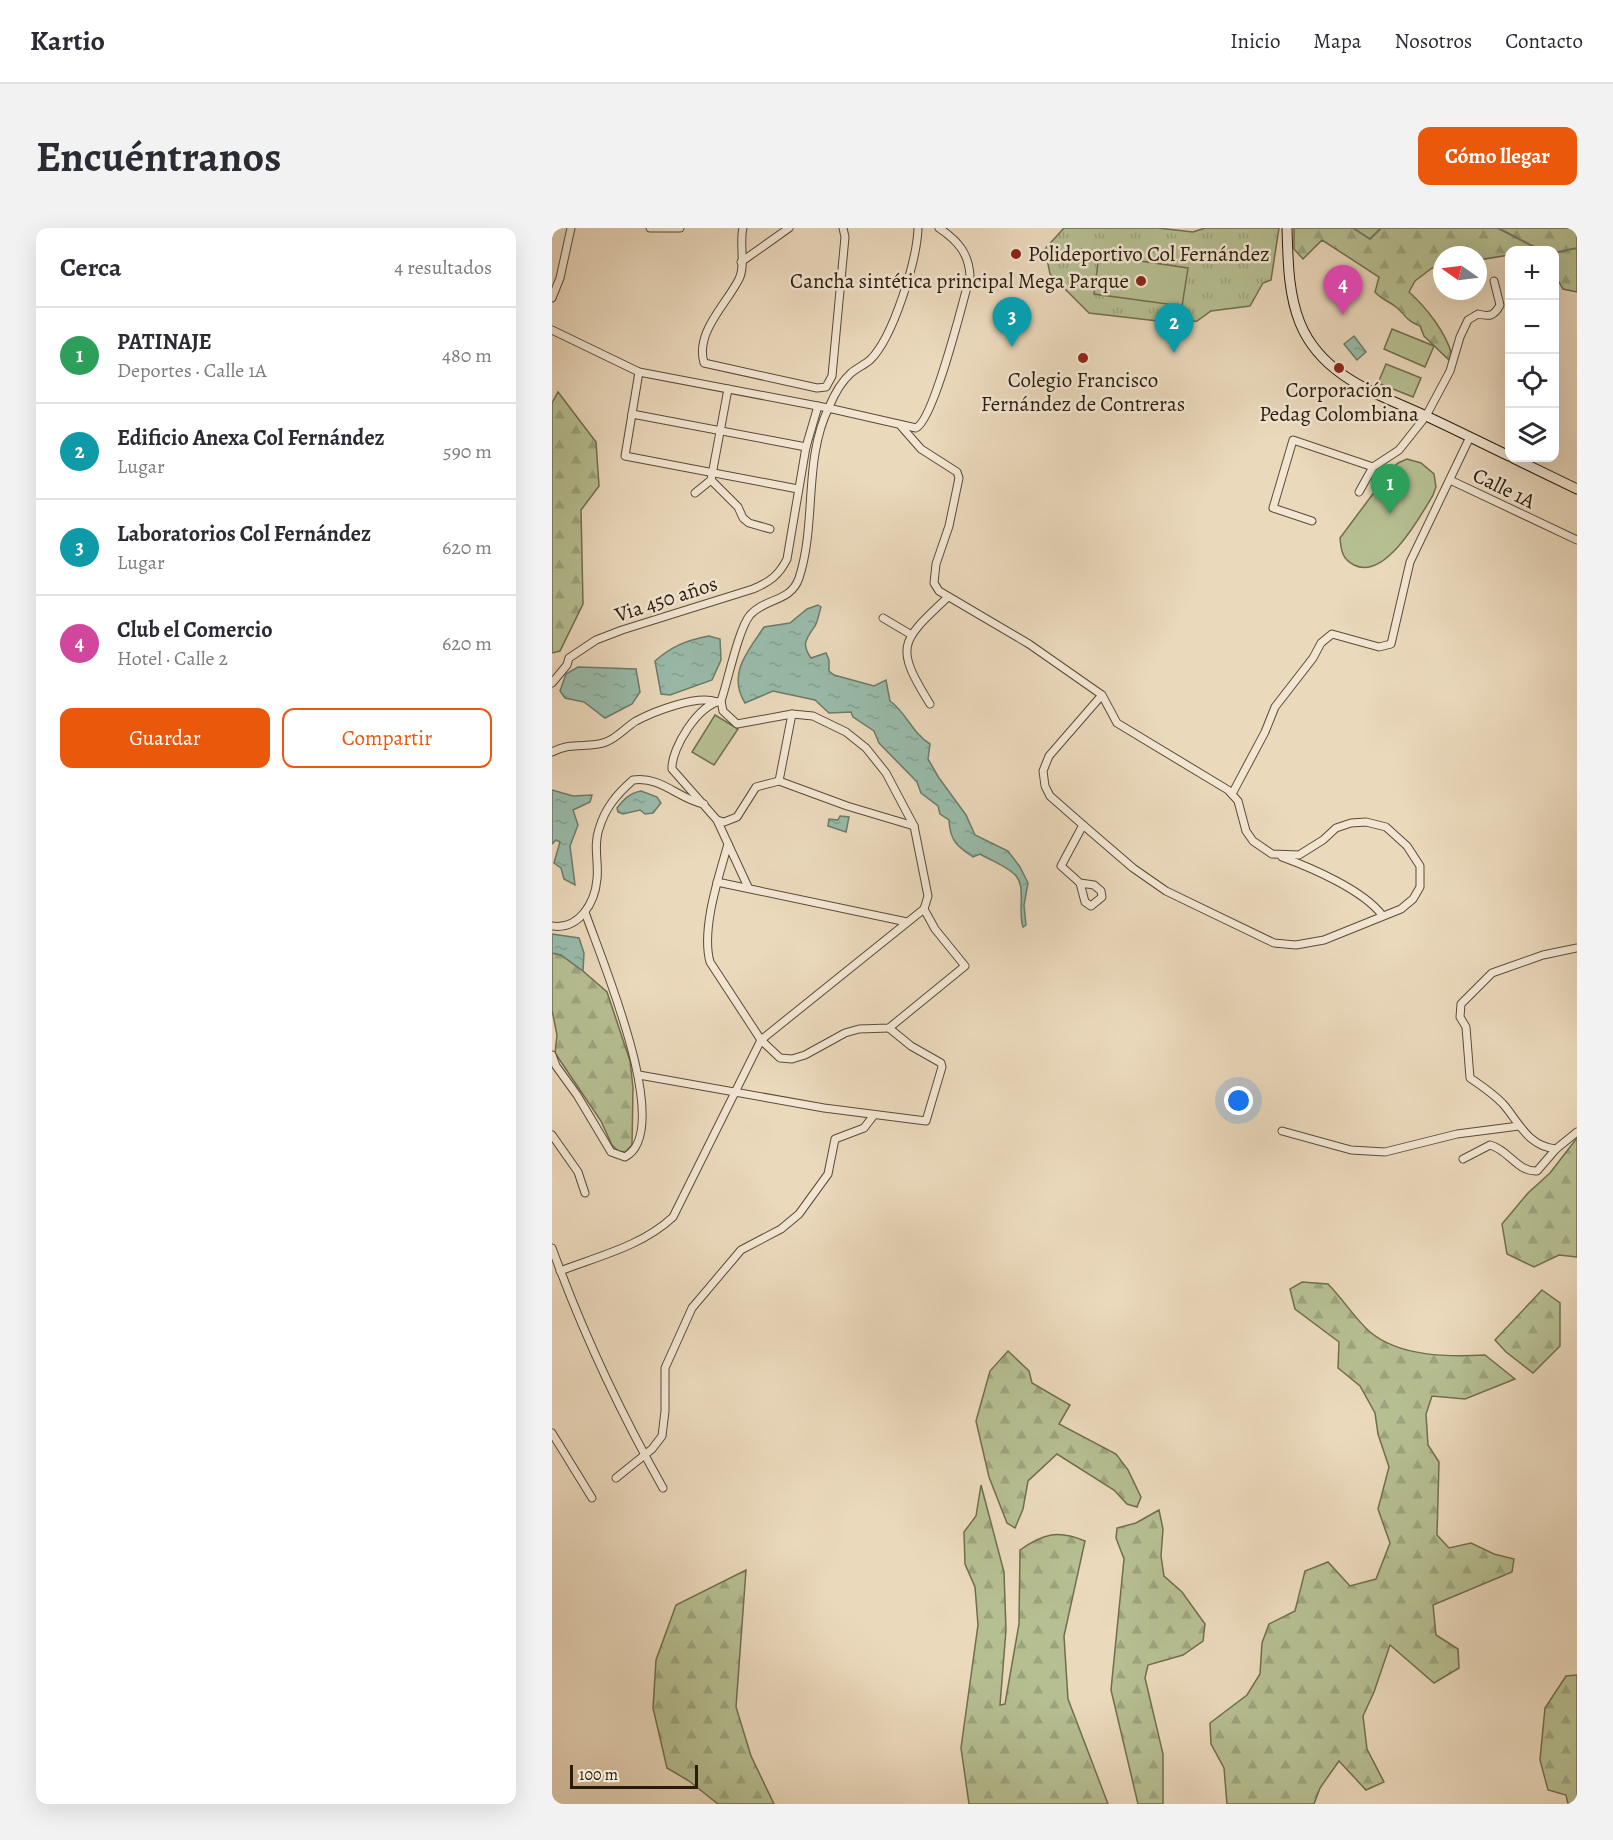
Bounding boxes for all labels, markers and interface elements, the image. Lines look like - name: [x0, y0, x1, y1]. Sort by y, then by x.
- text: Kartio: [30, 22, 105, 60]
- text: Inicio: [1230, 27, 1280, 55]
- text: Mapa: [1313, 27, 1362, 55]
- text: Nosotros: [1395, 27, 1472, 55]
- text: Contacto: [1505, 27, 1583, 55]
- button: Cómo llegar: [1418, 127, 1577, 185]
- text: Encuéntranos: [36, 128, 281, 185]
- place label: Polideportivo Col Fernández: [1028, 240, 1270, 268]
- north arrow: [1433, 246, 1487, 300]
- map controls: [1505, 246, 1559, 462]
- button: +: [1505, 246, 1559, 300]
- marker: Polideportivo Col Fernández: [1009, 247, 1023, 261]
- text: Cerca: [60, 250, 122, 285]
- text: 4 resultados: [394, 254, 492, 281]
- pin: 4: [1324, 266, 1362, 315]
- place label: Cancha sintética principal Mega Parque: [790, 267, 1129, 295]
- marker: Cancha sintética principal Mega Parque: [1134, 274, 1148, 288]
- pin: 3: [992, 298, 1032, 347]
- button: −: [1505, 300, 1559, 354]
- pin: 2: [1154, 304, 1194, 353]
- text: PATINAJE: [117, 327, 212, 357]
- text: 1: [76, 342, 83, 369]
- text: 480 m: [442, 342, 492, 369]
- marker: Colegio Francisco Fernández de Contreras: [1076, 351, 1090, 365]
- button: locate: [1505, 354, 1559, 408]
- text: Deportes · Calle 1A: [117, 357, 267, 384]
- marker: Corporación Pedag Colombiana: [1332, 361, 1346, 375]
- place label: Colegio Francisco Fernández de Contreras: [981, 366, 1185, 418]
- place label: Corporación Pedag Colombiana: [1259, 376, 1419, 428]
- button: layers: [1505, 408, 1559, 462]
- text: Edificio Anexa Col Fernández: [117, 423, 385, 453]
- text: 2: [75, 438, 84, 465]
- text: 590 m: [443, 438, 492, 465]
- text: Lugar: [117, 453, 165, 480]
- street label: Calle 1A: [1468, 461, 1541, 515]
- pin: 1: [1370, 464, 1410, 514]
- text: Laboratorios Col Fernández: [117, 519, 371, 549]
- text: 3: [75, 534, 84, 561]
- text: 620 m: [442, 534, 492, 561]
- text: Lugar: [117, 549, 165, 576]
- street label: Via 450 años: [610, 569, 721, 629]
- text: Club el Comercio: [117, 615, 273, 645]
- text: 4: [75, 630, 84, 657]
- text: 620 m: [442, 630, 492, 657]
- text: Hotel · Calle 2: [117, 645, 228, 672]
- button: Guardar: [60, 708, 270, 768]
- button: Compartir: [282, 708, 492, 768]
- your location: [1224, 1086, 1253, 1115]
- scale bar: [570, 1762, 698, 1790]
- text: 100 m: [579, 1764, 618, 1786]

